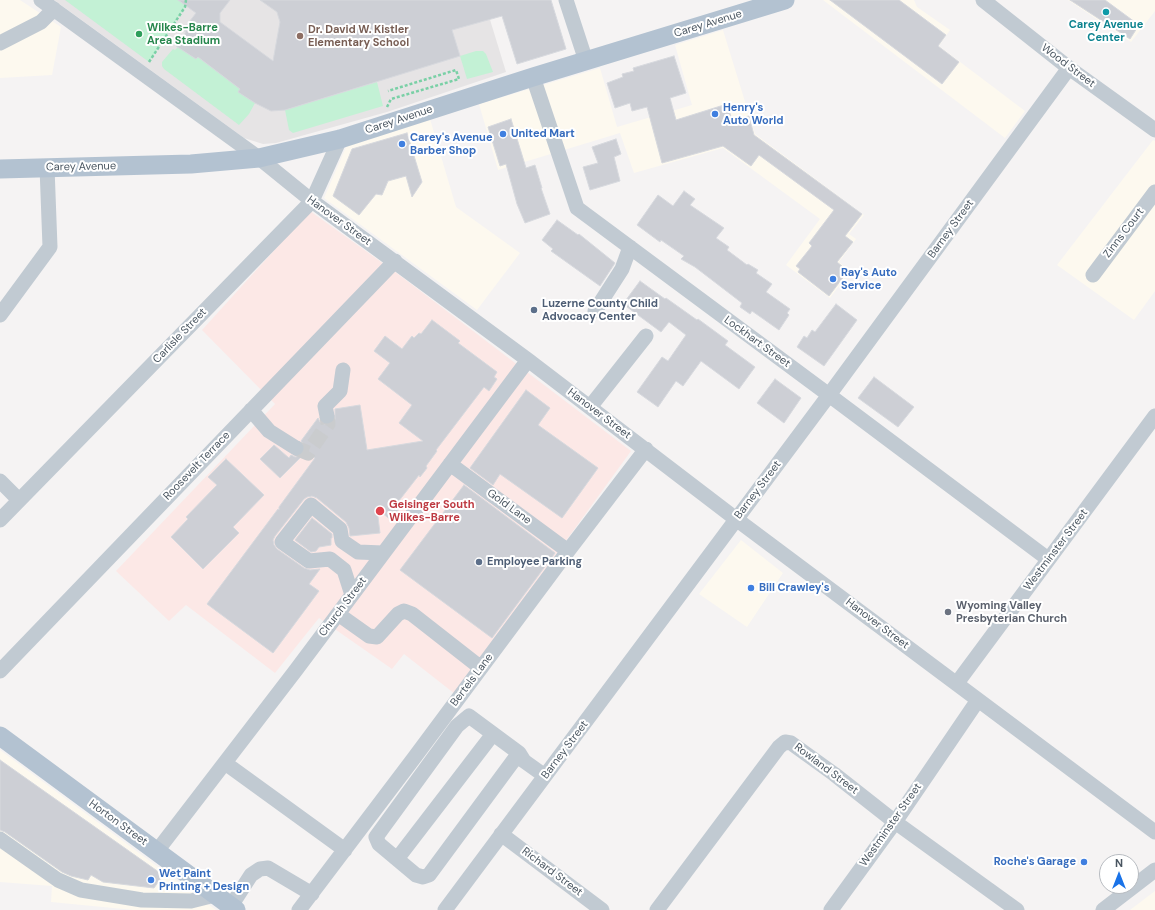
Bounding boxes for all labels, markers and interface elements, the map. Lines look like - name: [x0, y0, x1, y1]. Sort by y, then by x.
- street label: Carey Avenue: [673, 7, 743, 41]
- marker: Carey Avenue Center: [1101, 7, 1111, 17]
- place label: Carey Avenue Center: [1069, 18, 1143, 44]
- place label: Wilkes-Barre Area Stadium: [147, 21, 220, 47]
- place label: Dr. David W. Kistler Elementary School: [308, 23, 409, 49]
- marker: Wilkes-Barre Area Stadium: [134, 29, 144, 39]
- marker: Dr. David W. Kistler Elementary School: [295, 31, 305, 41]
- street label: Wood Street: [1038, 41, 1098, 91]
- place label: Henry's Auto World: [723, 101, 783, 127]
- street label: Carey Avenue: [364, 103, 434, 137]
- marker: Henry's Auto World: [710, 109, 720, 119]
- place label: United Mart: [511, 127, 575, 141]
- marker: United Mart: [498, 129, 508, 139]
- place label: Carey's Avenue Barber Shop: [410, 131, 493, 157]
- marker: Carey's Avenue Barber Shop: [397, 139, 407, 149]
- street label: Carey Avenue: [46, 160, 116, 174]
- street label: Hanover Street: [304, 193, 374, 249]
- street label: Barney Street: [925, 197, 977, 261]
- street label: Zinns Court: [1101, 206, 1147, 260]
- place label: Ray's Auto Service: [841, 266, 897, 292]
- marker: Ray's Auto Service: [828, 274, 838, 284]
- place label: Luzerne County Child Advocacy Center: [542, 297, 658, 323]
- marker: Luzerne County Child Advocacy Center: [529, 305, 539, 315]
- street label: Carlisle Street: [150, 306, 210, 366]
- street label: Lockhart Street: [721, 314, 793, 370]
- street label: Hanover Street: [565, 386, 633, 442]
- street label: Roosevelt Terrace: [161, 429, 233, 503]
- street label: Barney Street: [732, 458, 784, 522]
- street label: Gold Lane: [484, 487, 534, 527]
- place label: Geisinger South Wilkes-Barre: [389, 498, 475, 524]
- marker: Geisinger South Wilkes-Barre: [374, 505, 386, 517]
- street label: Westminster Street: [1021, 507, 1091, 593]
- place label: Employee Parking: [487, 555, 582, 569]
- marker: Employee Parking: [474, 557, 484, 567]
- street label: Church Street: [316, 575, 370, 639]
- place label: Bill Crawley's: [759, 581, 829, 595]
- marker: Bill Crawley's: [746, 583, 756, 593]
- street label: Hanover Street: [843, 596, 911, 652]
- place label: Wyoming Valley Presbyterian Church: [956, 599, 1067, 625]
- marker: Wyoming Valley Presbyterian Church: [943, 607, 953, 617]
- street label: Bertels Lane: [448, 651, 496, 709]
- street label: Barney Street: [539, 718, 591, 782]
- street label: Rowland Street: [791, 741, 861, 797]
- street label: Westminster Street: [857, 781, 925, 869]
- street label: Horton Street: [86, 797, 150, 849]
- street label: Richard Street: [519, 845, 585, 899]
- north arrow: [1099, 854, 1139, 894]
- place label: Roche's Garage: [994, 855, 1076, 869]
- text: N: [1115, 856, 1123, 870]
- marker: Roche's Garage: [1079, 857, 1089, 867]
- place label: Wet Paint Printing + Design: [159, 867, 249, 893]
- marker: Wet Paint Printing + Design: [146, 875, 156, 885]

